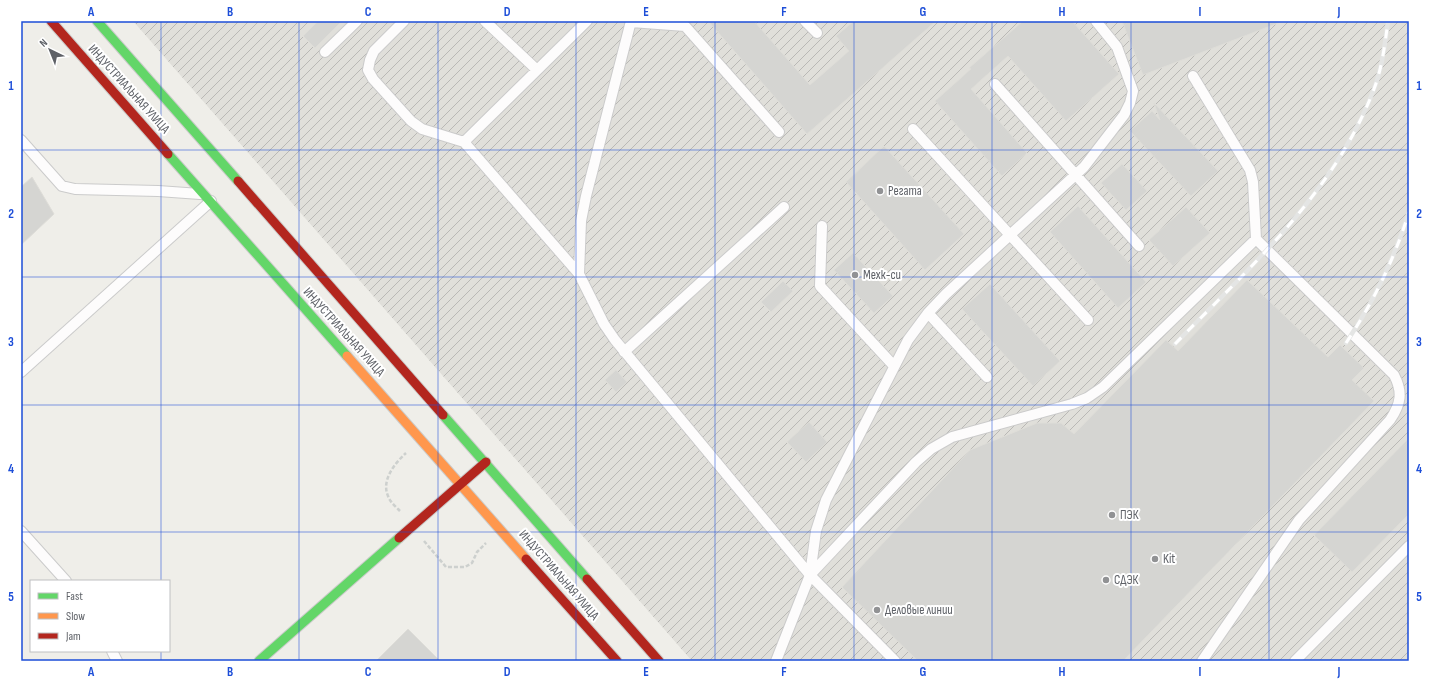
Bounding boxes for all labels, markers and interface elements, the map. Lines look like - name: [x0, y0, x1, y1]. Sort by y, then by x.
- text: A: [87, 4, 95, 20]
- text: B: [227, 4, 233, 20]
- text: C: [365, 4, 372, 20]
- text: D: [504, 4, 511, 20]
- text: E: [643, 4, 649, 20]
- text: F: [781, 4, 787, 20]
- text: G: [920, 4, 927, 20]
- text: H: [1059, 4, 1066, 20]
- text: I: [1199, 4, 1202, 20]
- text: J: [1337, 4, 1341, 20]
- north arrow: [30, 30, 70, 70]
- text: N: [37, 36, 50, 50]
- street label: ИНДУСТРИАЛЬНАЯ УЛИЦА: [85, 41, 173, 137]
- text: 1: [8, 78, 14, 94]
- text: 1: [1416, 78, 1422, 94]
- place label: Регата: [888, 183, 922, 199]
- marker: Регата: [875, 186, 885, 196]
- text: 2: [8, 206, 14, 222]
- text: 2: [1416, 206, 1422, 222]
- place label: Мехк-си: [863, 267, 901, 283]
- marker: Мехк-си: [850, 270, 860, 280]
- street label: ИНДУСТРИАЛЬНАЯ УЛИЦА: [300, 284, 388, 380]
- text: 3: [8, 334, 14, 350]
- text: 3: [1416, 334, 1422, 350]
- text: 4: [8, 461, 14, 477]
- text: 4: [1416, 461, 1422, 477]
- place label: ПЭК: [1120, 507, 1139, 523]
- marker: ПЭК: [1107, 510, 1117, 520]
- street label: ИНДУСТРИАЛЬНАЯ УЛИЦА: [515, 527, 603, 624]
- place label: Kit: [1163, 551, 1175, 567]
- marker: Kit: [1150, 554, 1160, 564]
- place label: СДЭК: [1114, 572, 1139, 588]
- marker: СДЭК: [1101, 575, 1111, 585]
- legend: [30, 580, 170, 652]
- text: 5: [8, 589, 14, 605]
- text: Fast: [66, 589, 83, 604]
- text: 5: [1416, 589, 1422, 605]
- place label: Деловые линии: [885, 602, 953, 618]
- marker: Деловые линии: [872, 605, 882, 615]
- text: Slow: [66, 609, 85, 624]
- text: Jam: [65, 629, 81, 644]
- text: A: [87, 664, 95, 680]
- text: B: [227, 664, 233, 680]
- text: C: [365, 664, 372, 680]
- text: D: [504, 664, 511, 680]
- text: E: [643, 664, 649, 680]
- text: F: [781, 664, 787, 680]
- text: G: [920, 664, 927, 680]
- text: H: [1059, 664, 1066, 680]
- text: I: [1199, 664, 1202, 680]
- text: J: [1337, 664, 1341, 680]

